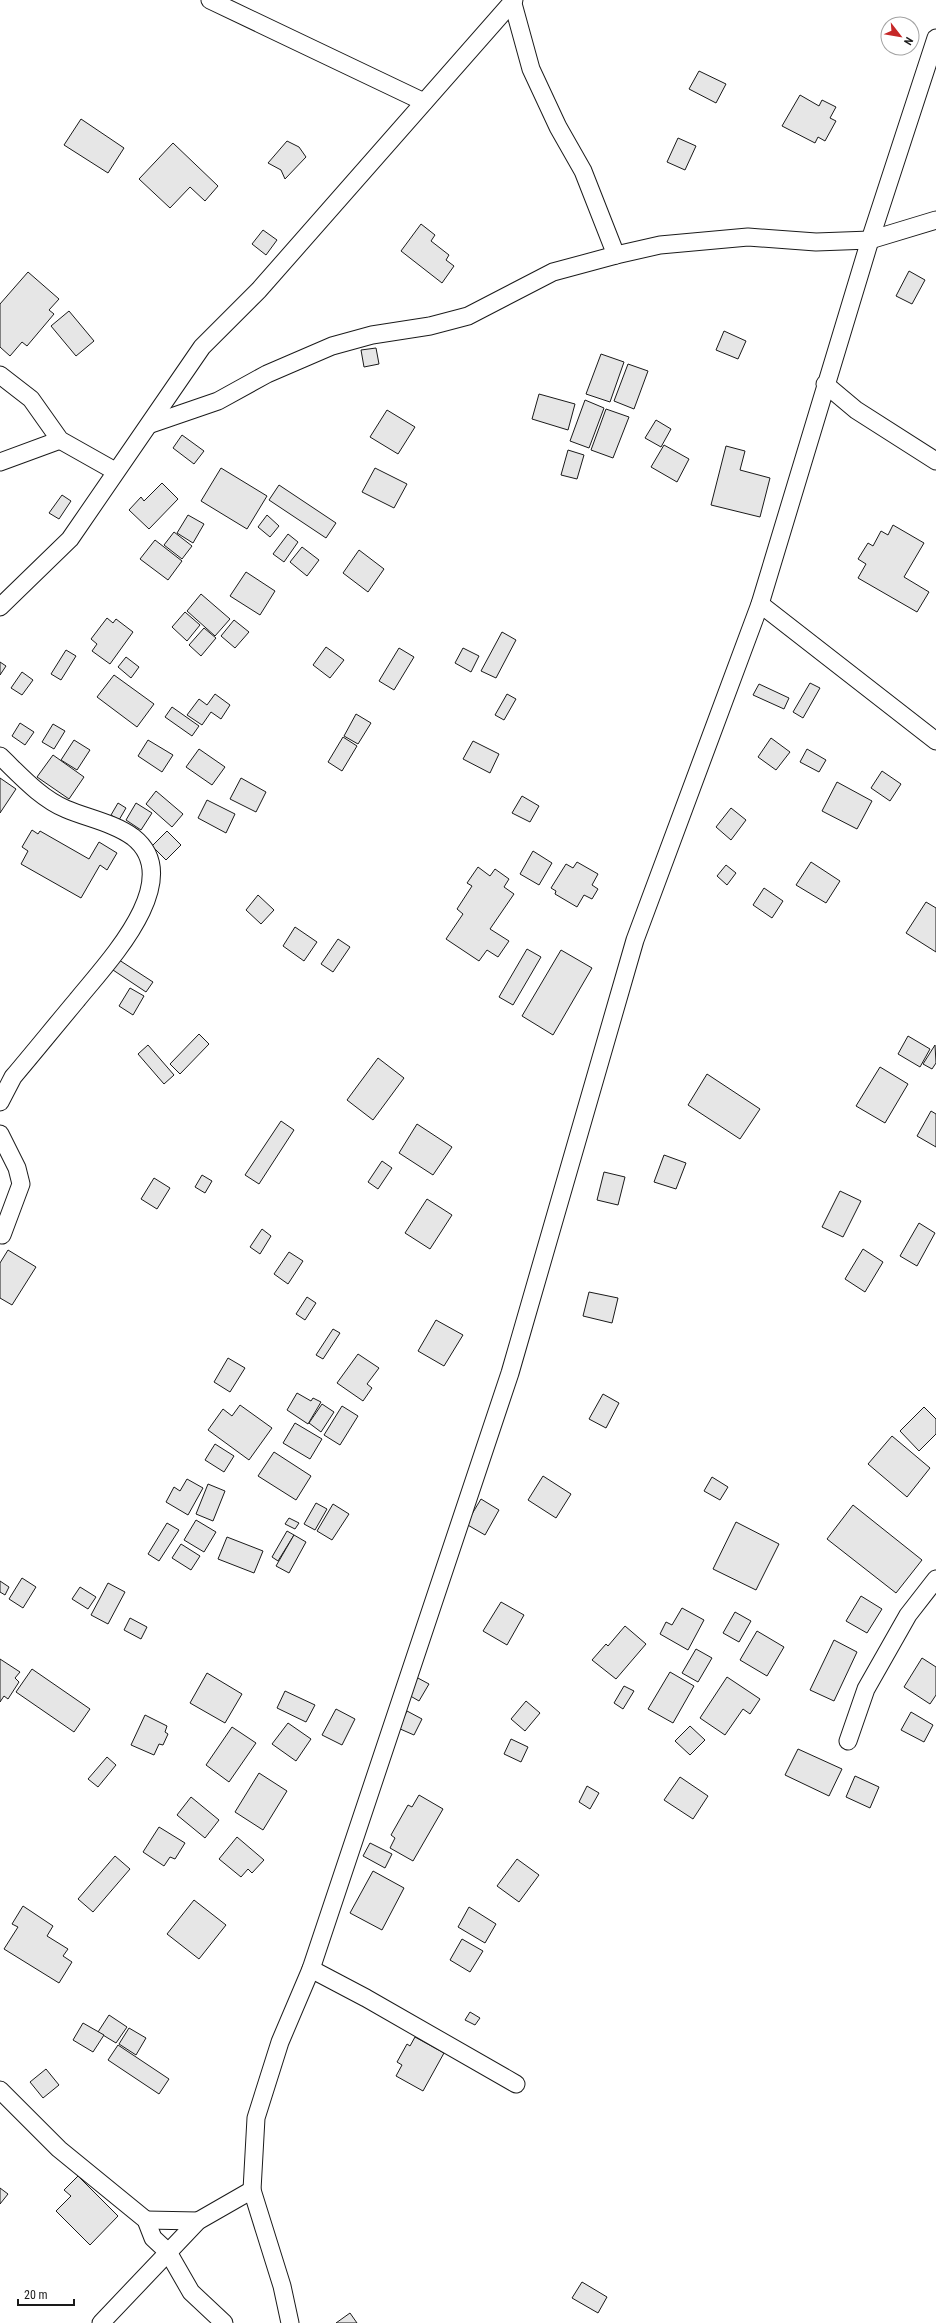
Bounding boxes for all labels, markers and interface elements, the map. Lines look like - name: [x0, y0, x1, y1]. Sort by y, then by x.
- north arrow: [880, 16, 920, 56]
- text: N: [901, 35, 915, 47]
- scale bar: [18, 2281, 74, 2307]
- text: 20 m: [24, 2288, 48, 2302]

